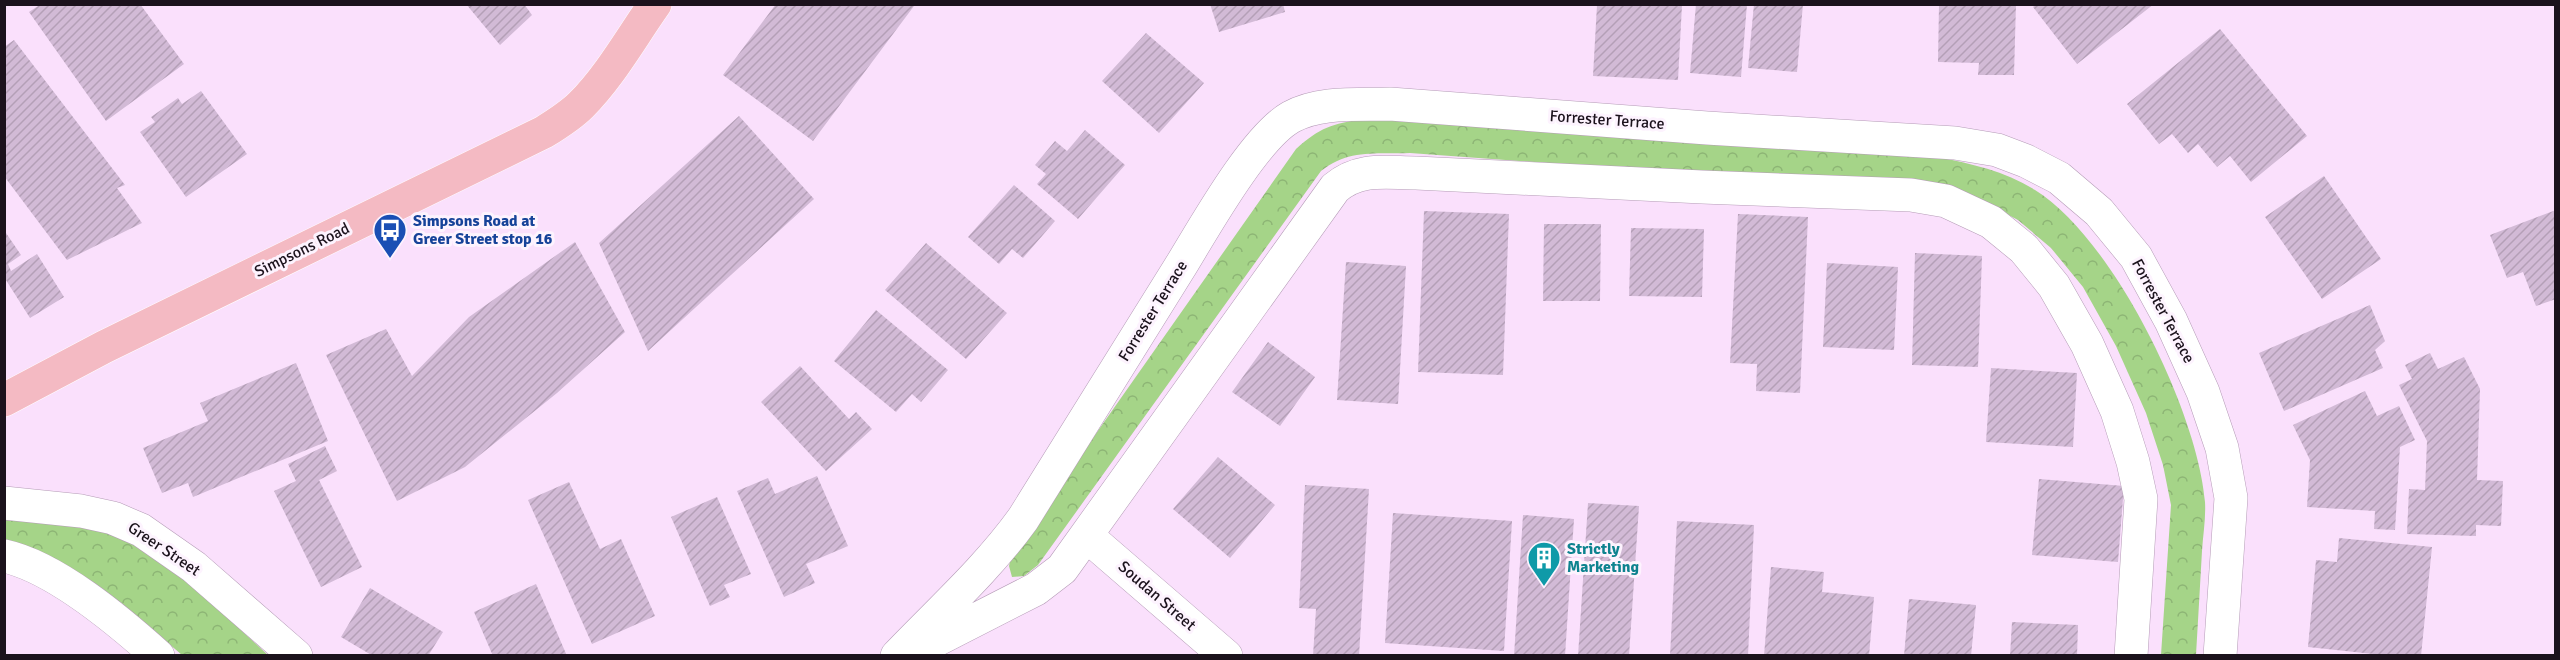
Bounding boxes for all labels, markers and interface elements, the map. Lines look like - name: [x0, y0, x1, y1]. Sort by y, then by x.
- street label: Forrester Terrace: [1549, 106, 1665, 134]
- place label: Simpsons Road at Greer Street stop 16: [413, 211, 553, 249]
- bus stop icon: Simpsons Road at Greer Street stop 16: [372, 212, 408, 259]
- street label: Simpsons Road: [251, 218, 353, 282]
- street label: Forrester Terrace: [2127, 255, 2199, 367]
- street label: Forrester Terrace: [1114, 257, 1192, 365]
- street label: Greer Street: [124, 518, 204, 581]
- place label: Strictly Marketing: [1567, 539, 1639, 577]
- building icon: Strictly Marketing: [1526, 540, 1562, 587]
- street label: Soudan Street: [1114, 557, 1200, 635]

